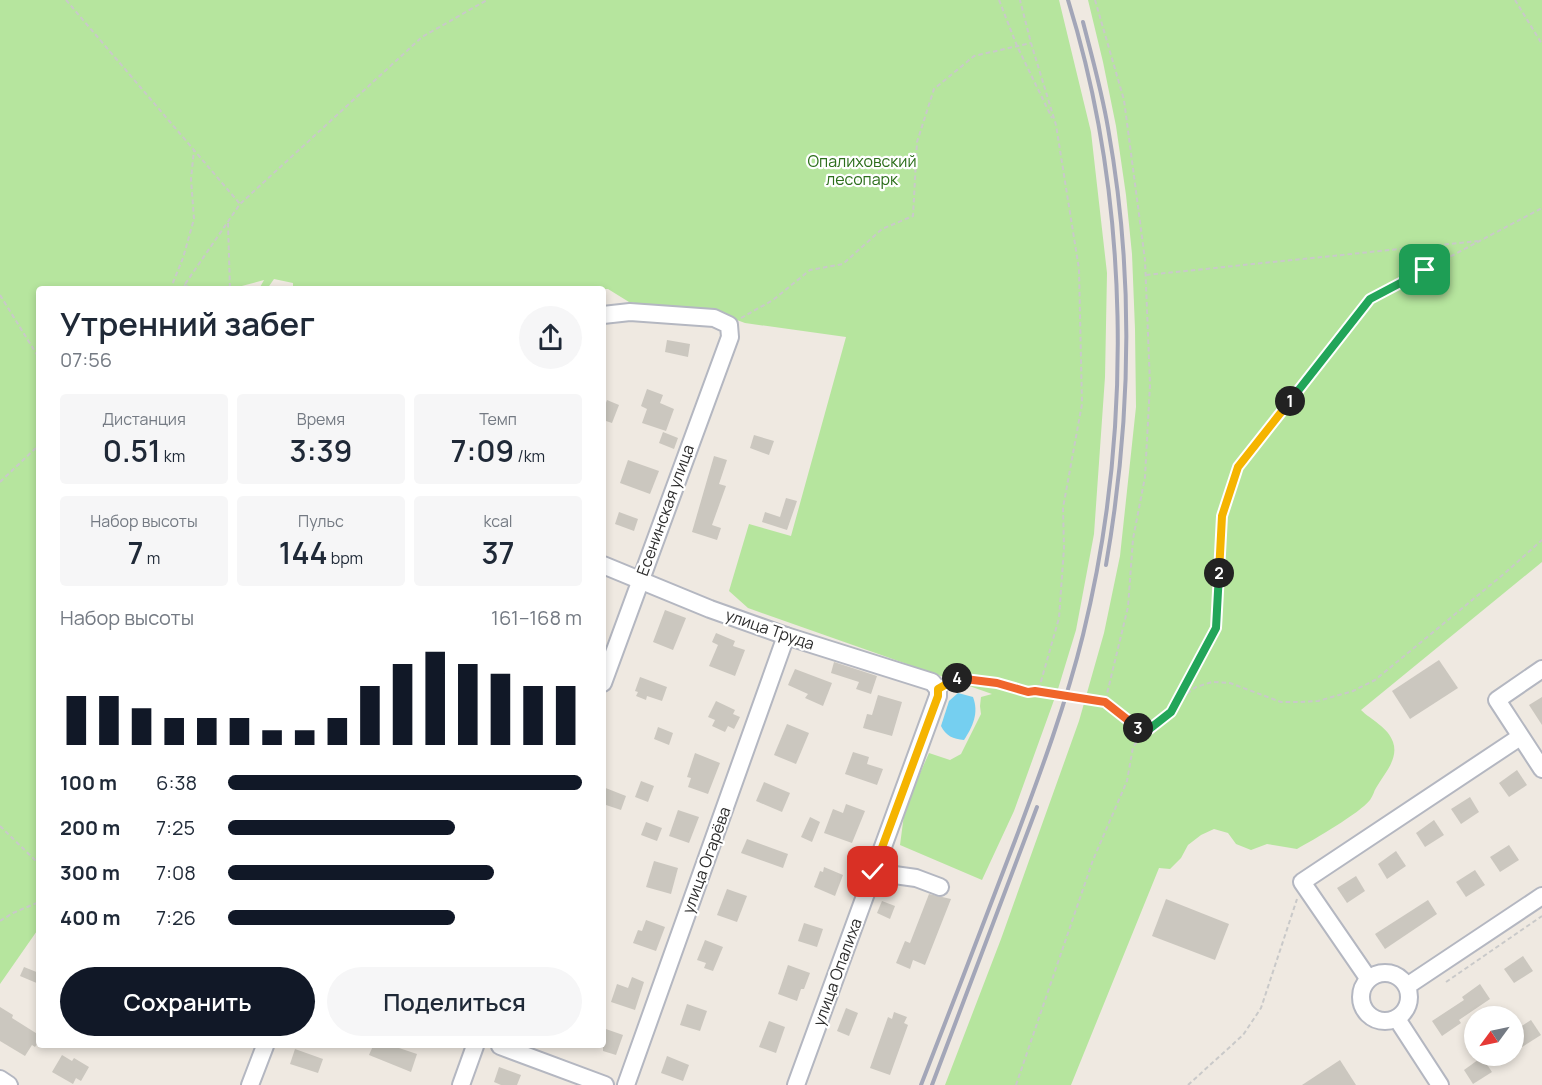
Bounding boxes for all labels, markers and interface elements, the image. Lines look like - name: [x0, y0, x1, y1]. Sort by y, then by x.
- park label: Опалиховский лесопарк: [807, 150, 917, 190]
- pin: [1399, 244, 1450, 295]
- icon: arrive: [1408, 253, 1441, 286]
- text: Утренний забег: [60, 301, 315, 346]
- button: share: [519, 306, 582, 369]
- text: 07:56: [60, 346, 112, 373]
- pin: 1: [1275, 386, 1305, 416]
- text: 1: [1286, 390, 1294, 412]
- text: Дистанция: [102, 408, 186, 430]
- text: Время: [297, 408, 345, 430]
- text: Темп: [479, 408, 517, 430]
- text: 0.51: [103, 430, 161, 471]
- text: 3:39: [290, 430, 352, 471]
- text: 7:09: [451, 430, 514, 471]
- street label: Есенинская улица: [631, 441, 699, 579]
- text: km: [161, 445, 185, 467]
- text: /km: [514, 445, 545, 467]
- text: Набор высоты: [90, 510, 198, 532]
- text: Пульс: [298, 510, 344, 532]
- text: kcal: [483, 510, 513, 532]
- text: 7: [128, 532, 143, 573]
- text: 144: [279, 532, 327, 573]
- text: 37: [482, 532, 514, 573]
- text: m: [143, 547, 160, 569]
- text: bpm: [327, 547, 363, 569]
- pin: 2: [1204, 558, 1234, 588]
- text: 2: [1214, 562, 1224, 584]
- street label: улица Труда: [723, 603, 817, 655]
- text: Набор высоты: [60, 604, 194, 631]
- text: 161–168 m: [491, 604, 582, 631]
- pin: 4: [942, 663, 972, 693]
- text: 4: [952, 667, 962, 689]
- pin: 3: [1123, 713, 1153, 743]
- text: 3: [1133, 717, 1143, 739]
- text: 100 m: [60, 769, 117, 796]
- text: 6:38: [156, 769, 197, 796]
- street label: улица Огарёва: [676, 803, 736, 917]
- text: 200 m: [60, 814, 120, 841]
- text: 7:25: [156, 814, 195, 841]
- pin: [847, 846, 898, 897]
- icon: check: [856, 855, 889, 888]
- text: 300 m: [60, 859, 120, 886]
- text: 7:08: [156, 859, 196, 886]
- text: 400 m: [60, 904, 120, 931]
- text: 7:26: [156, 904, 196, 931]
- street label: улица Опалиха: [807, 915, 867, 1029]
- button: Сохранить: [60, 967, 315, 1036]
- button: Поделиться: [327, 967, 582, 1036]
- north arrow: [1464, 1006, 1524, 1066]
- map controls: [1464, 1006, 1524, 1066]

